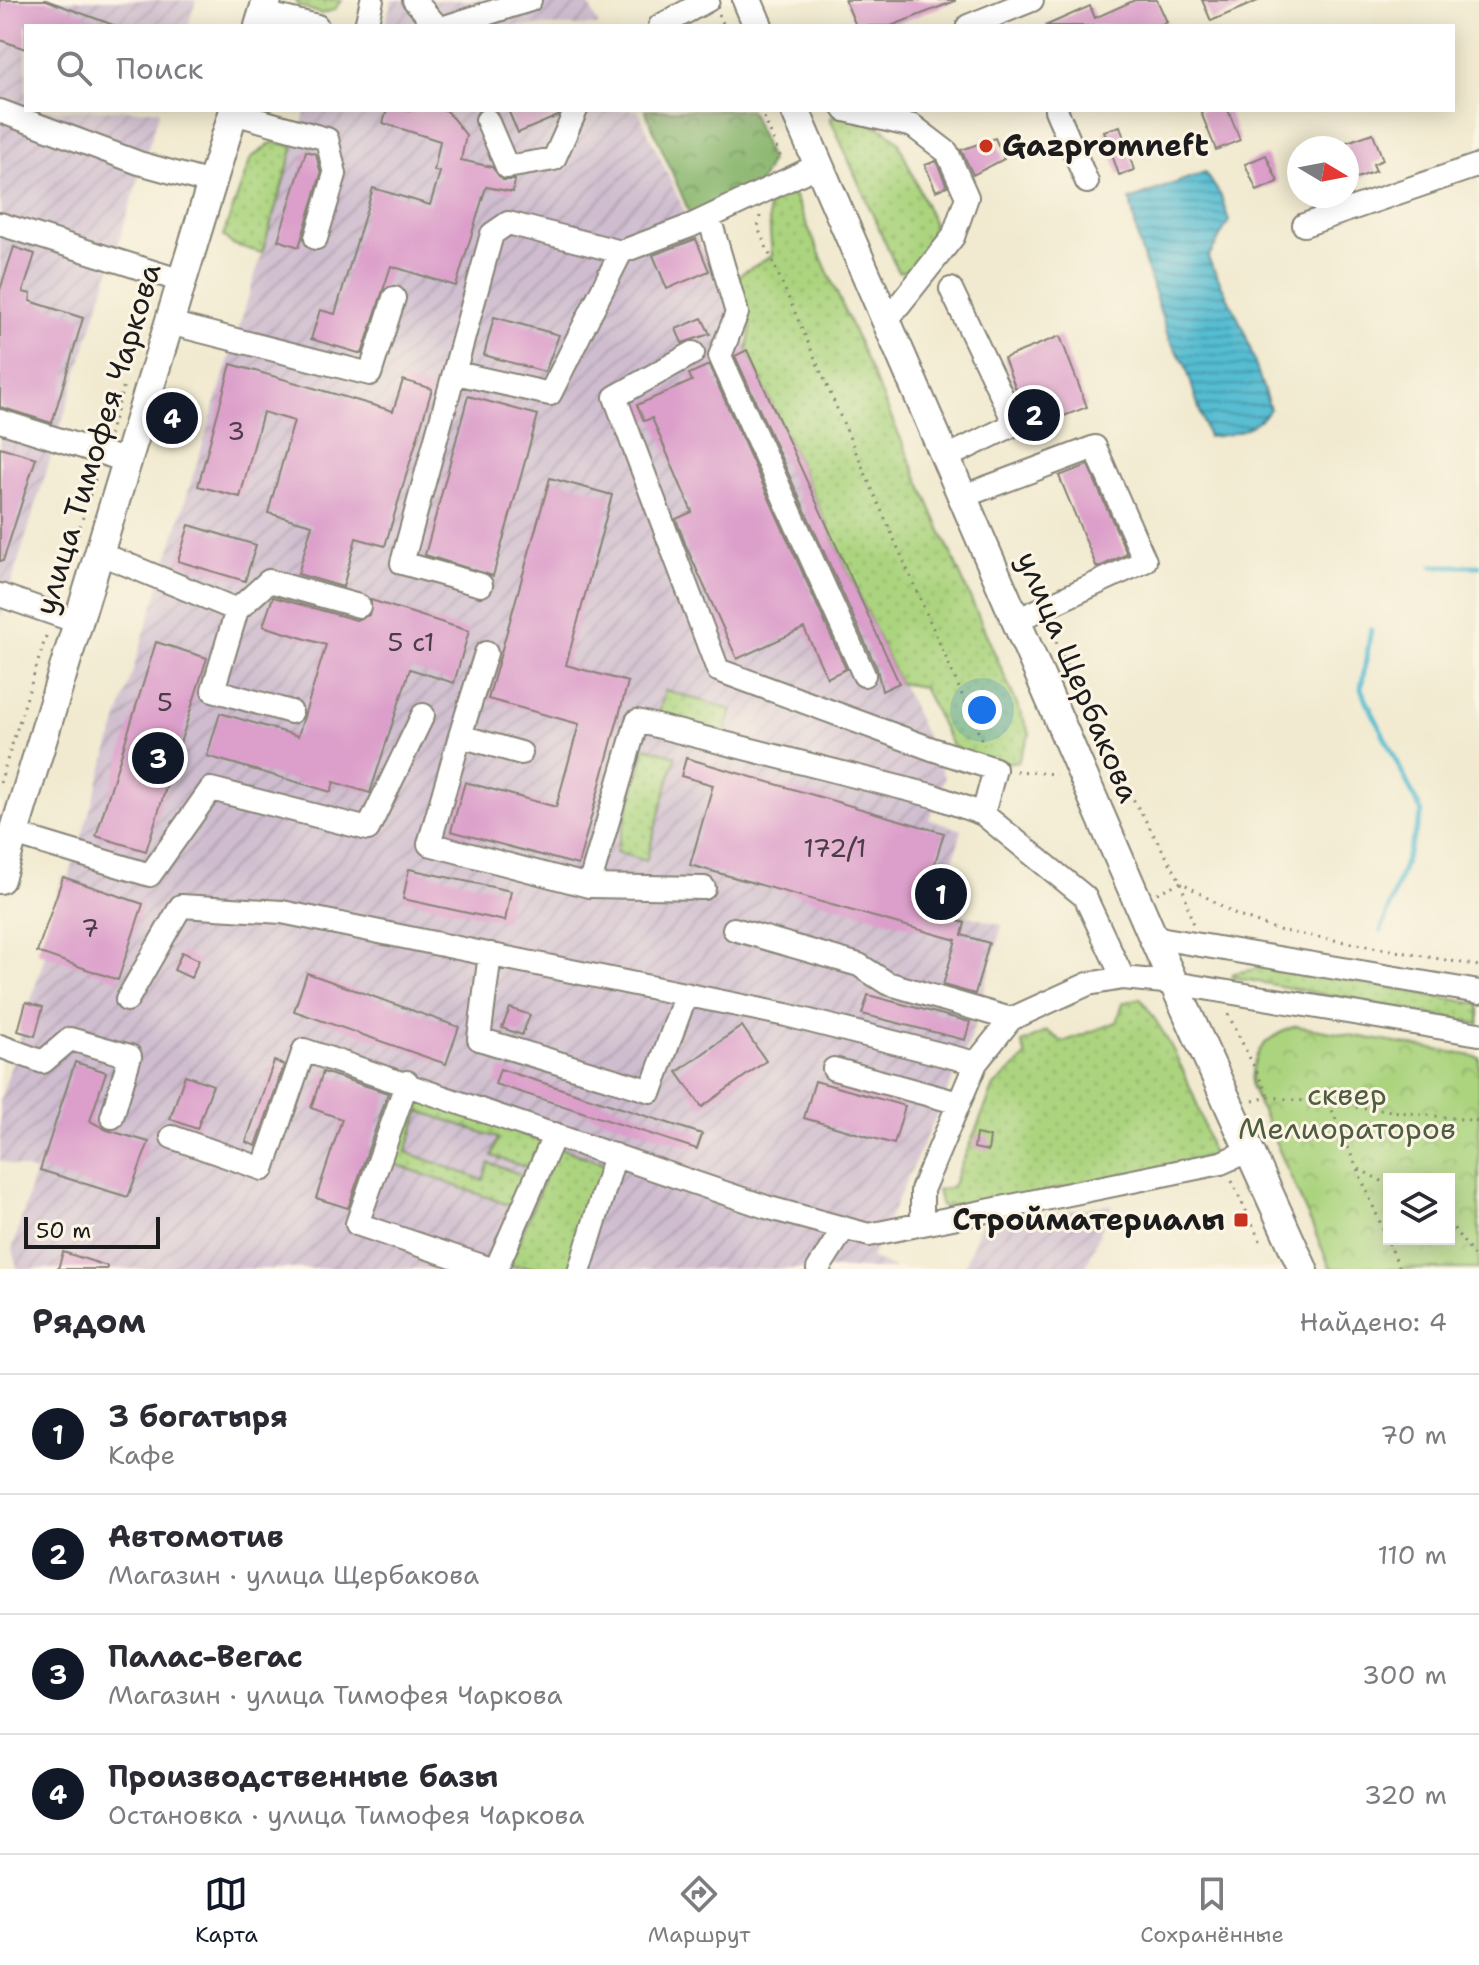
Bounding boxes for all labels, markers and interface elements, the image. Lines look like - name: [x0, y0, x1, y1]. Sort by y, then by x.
- search box: [24, 24, 1455, 112]
- icon: search: [52, 46, 96, 90]
- text: Поиск: [116, 48, 204, 89]
- place label: Gazpromneft: [1002, 125, 1209, 166]
- north arrow: [1287, 136, 1359, 208]
- marker: Gazpromneft: [977, 137, 995, 155]
- street label: улица Тимофея Чаркова: [24, 258, 171, 620]
- pin: 2: [1008, 385, 1060, 445]
- pin: 4: [146, 388, 198, 448]
- house number: 3: [227, 413, 245, 448]
- street label: улица Щербакова: [1007, 545, 1150, 809]
- house number: 5 с1: [387, 624, 435, 659]
- house number: 5: [157, 684, 173, 719]
- your location: [962, 690, 1002, 730]
- pin: 3: [132, 728, 184, 788]
- house number: 172/1: [803, 830, 867, 865]
- pin: 1: [915, 864, 967, 924]
- house number: 7: [81, 910, 99, 945]
- park label: сквер Мелиораторов: [1238, 1074, 1456, 1149]
- map controls: [1383, 1173, 1455, 1245]
- button: layers: [1383, 1173, 1455, 1245]
- place label: Стройматериалы: [952, 1199, 1225, 1240]
- marker: Стройматериалы: [1232, 1211, 1250, 1229]
- scale bar: [24, 1213, 160, 1249]
- text: 50 m: [36, 1216, 91, 1245]
- text: Рядом: [32, 1298, 146, 1344]
- text: Найдено: 4: [1300, 1304, 1447, 1339]
- text: 3 богатыря: [108, 1396, 288, 1437]
- text: 1: [52, 1417, 64, 1452]
- text: 70 m: [1380, 1417, 1447, 1452]
- text: Кафе: [108, 1437, 175, 1472]
- text: Автомотив: [108, 1516, 283, 1557]
- text: 2: [49, 1537, 67, 1572]
- text: 110 m: [1377, 1537, 1447, 1572]
- text: Магазин · улица Щербакова: [108, 1557, 479, 1592]
- text: Палас-Вегас: [108, 1636, 303, 1677]
- text: 3: [49, 1657, 67, 1692]
- text: 300 m: [1362, 1657, 1447, 1692]
- text: Магазин · улица Тимофея Чаркова: [108, 1677, 563, 1712]
- text: Производственные базы: [108, 1756, 498, 1797]
- text: 4: [49, 1777, 67, 1812]
- text: 320 m: [1364, 1777, 1447, 1812]
- text: Остановка · улица Тимофея Чаркова: [108, 1797, 584, 1832]
- tab: Карта: [195, 1872, 258, 1949]
- tab: Маршрут: [648, 1872, 750, 1949]
- tab: Сохранённые: [1140, 1872, 1284, 1949]

